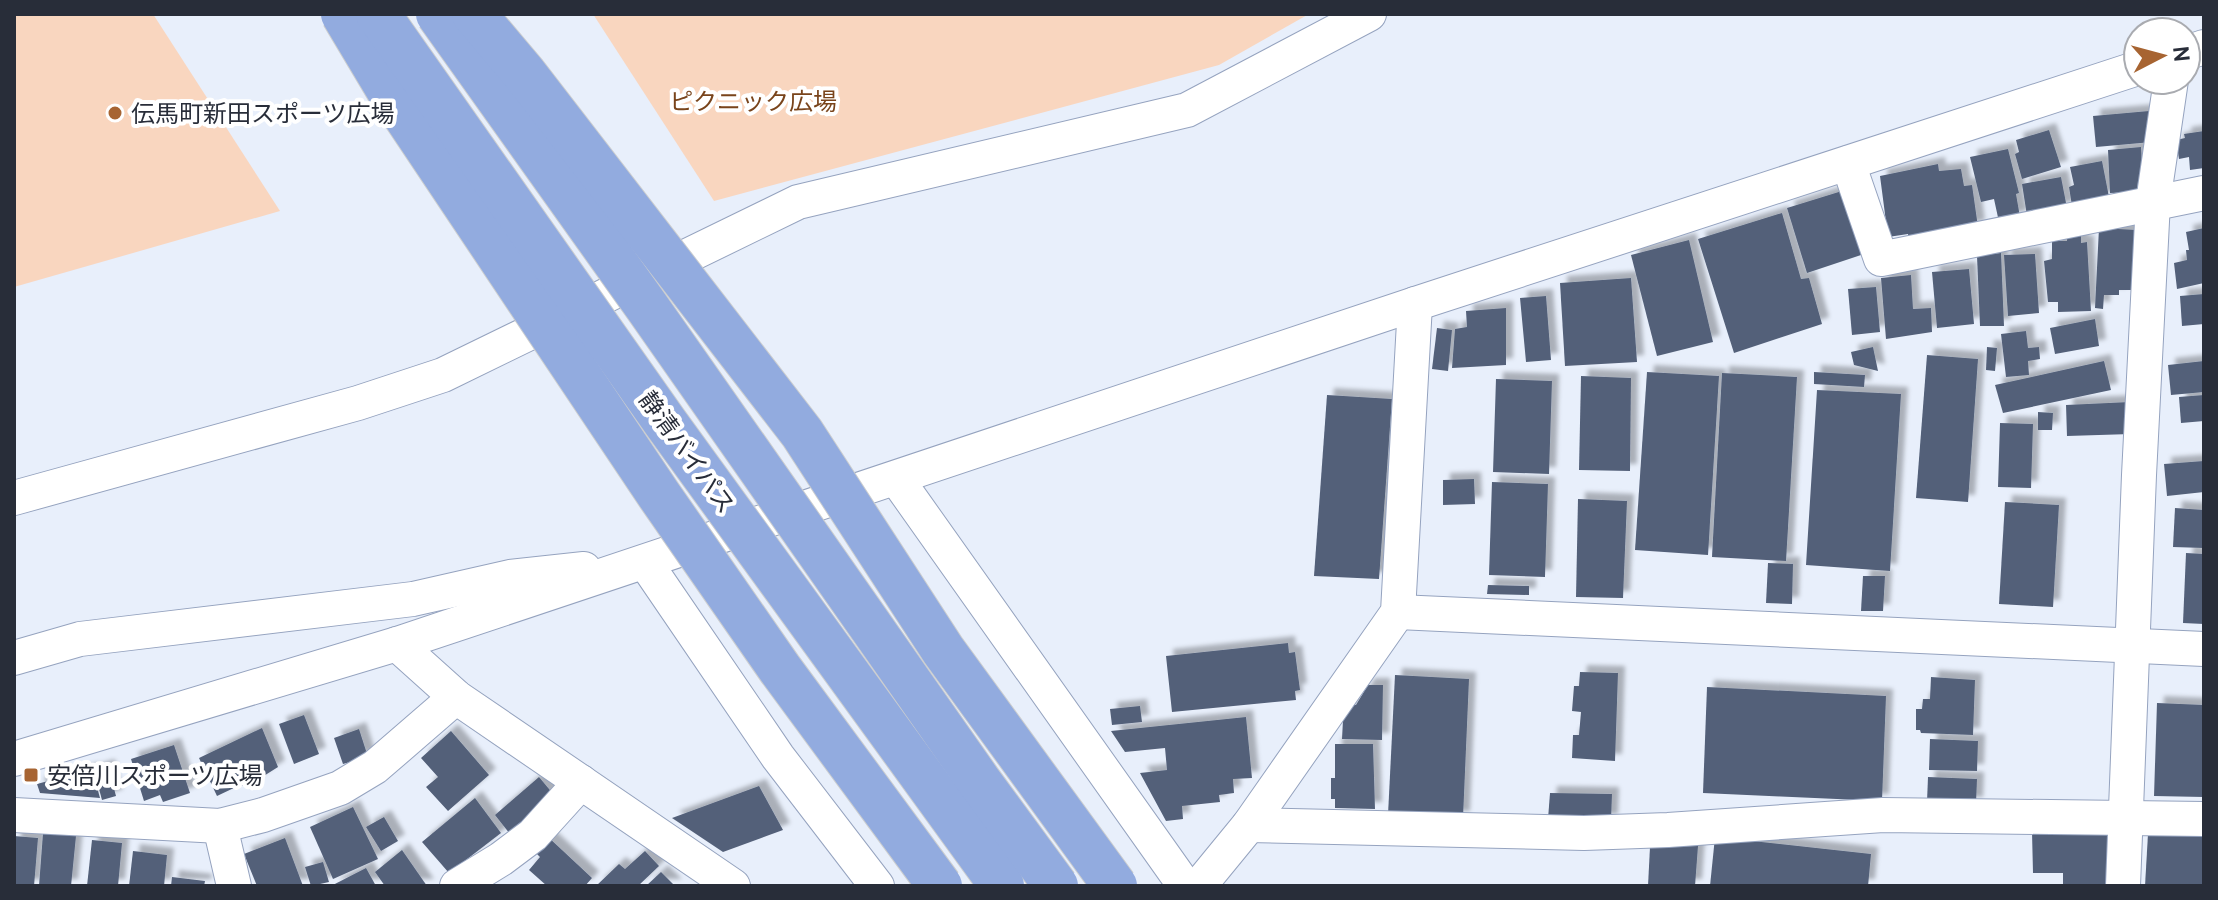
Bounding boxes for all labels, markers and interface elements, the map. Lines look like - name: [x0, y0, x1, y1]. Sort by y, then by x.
- north arrow: [2122, 16, 2202, 96]
- text: N: [2167, 45, 2196, 63]
- park label: ピクニック広場: [669, 87, 837, 116]
- place label: 伝馬町新田スポーツ広場: [131, 99, 395, 128]
- marker: 伝馬町新田スポーツ広場: [106, 104, 124, 122]
- street label: 静清バイパス: [633, 385, 741, 519]
- place label: 安倍川スポーツ広場: [47, 761, 263, 790]
- marker: 安倍川スポーツ広場: [22, 766, 40, 784]

